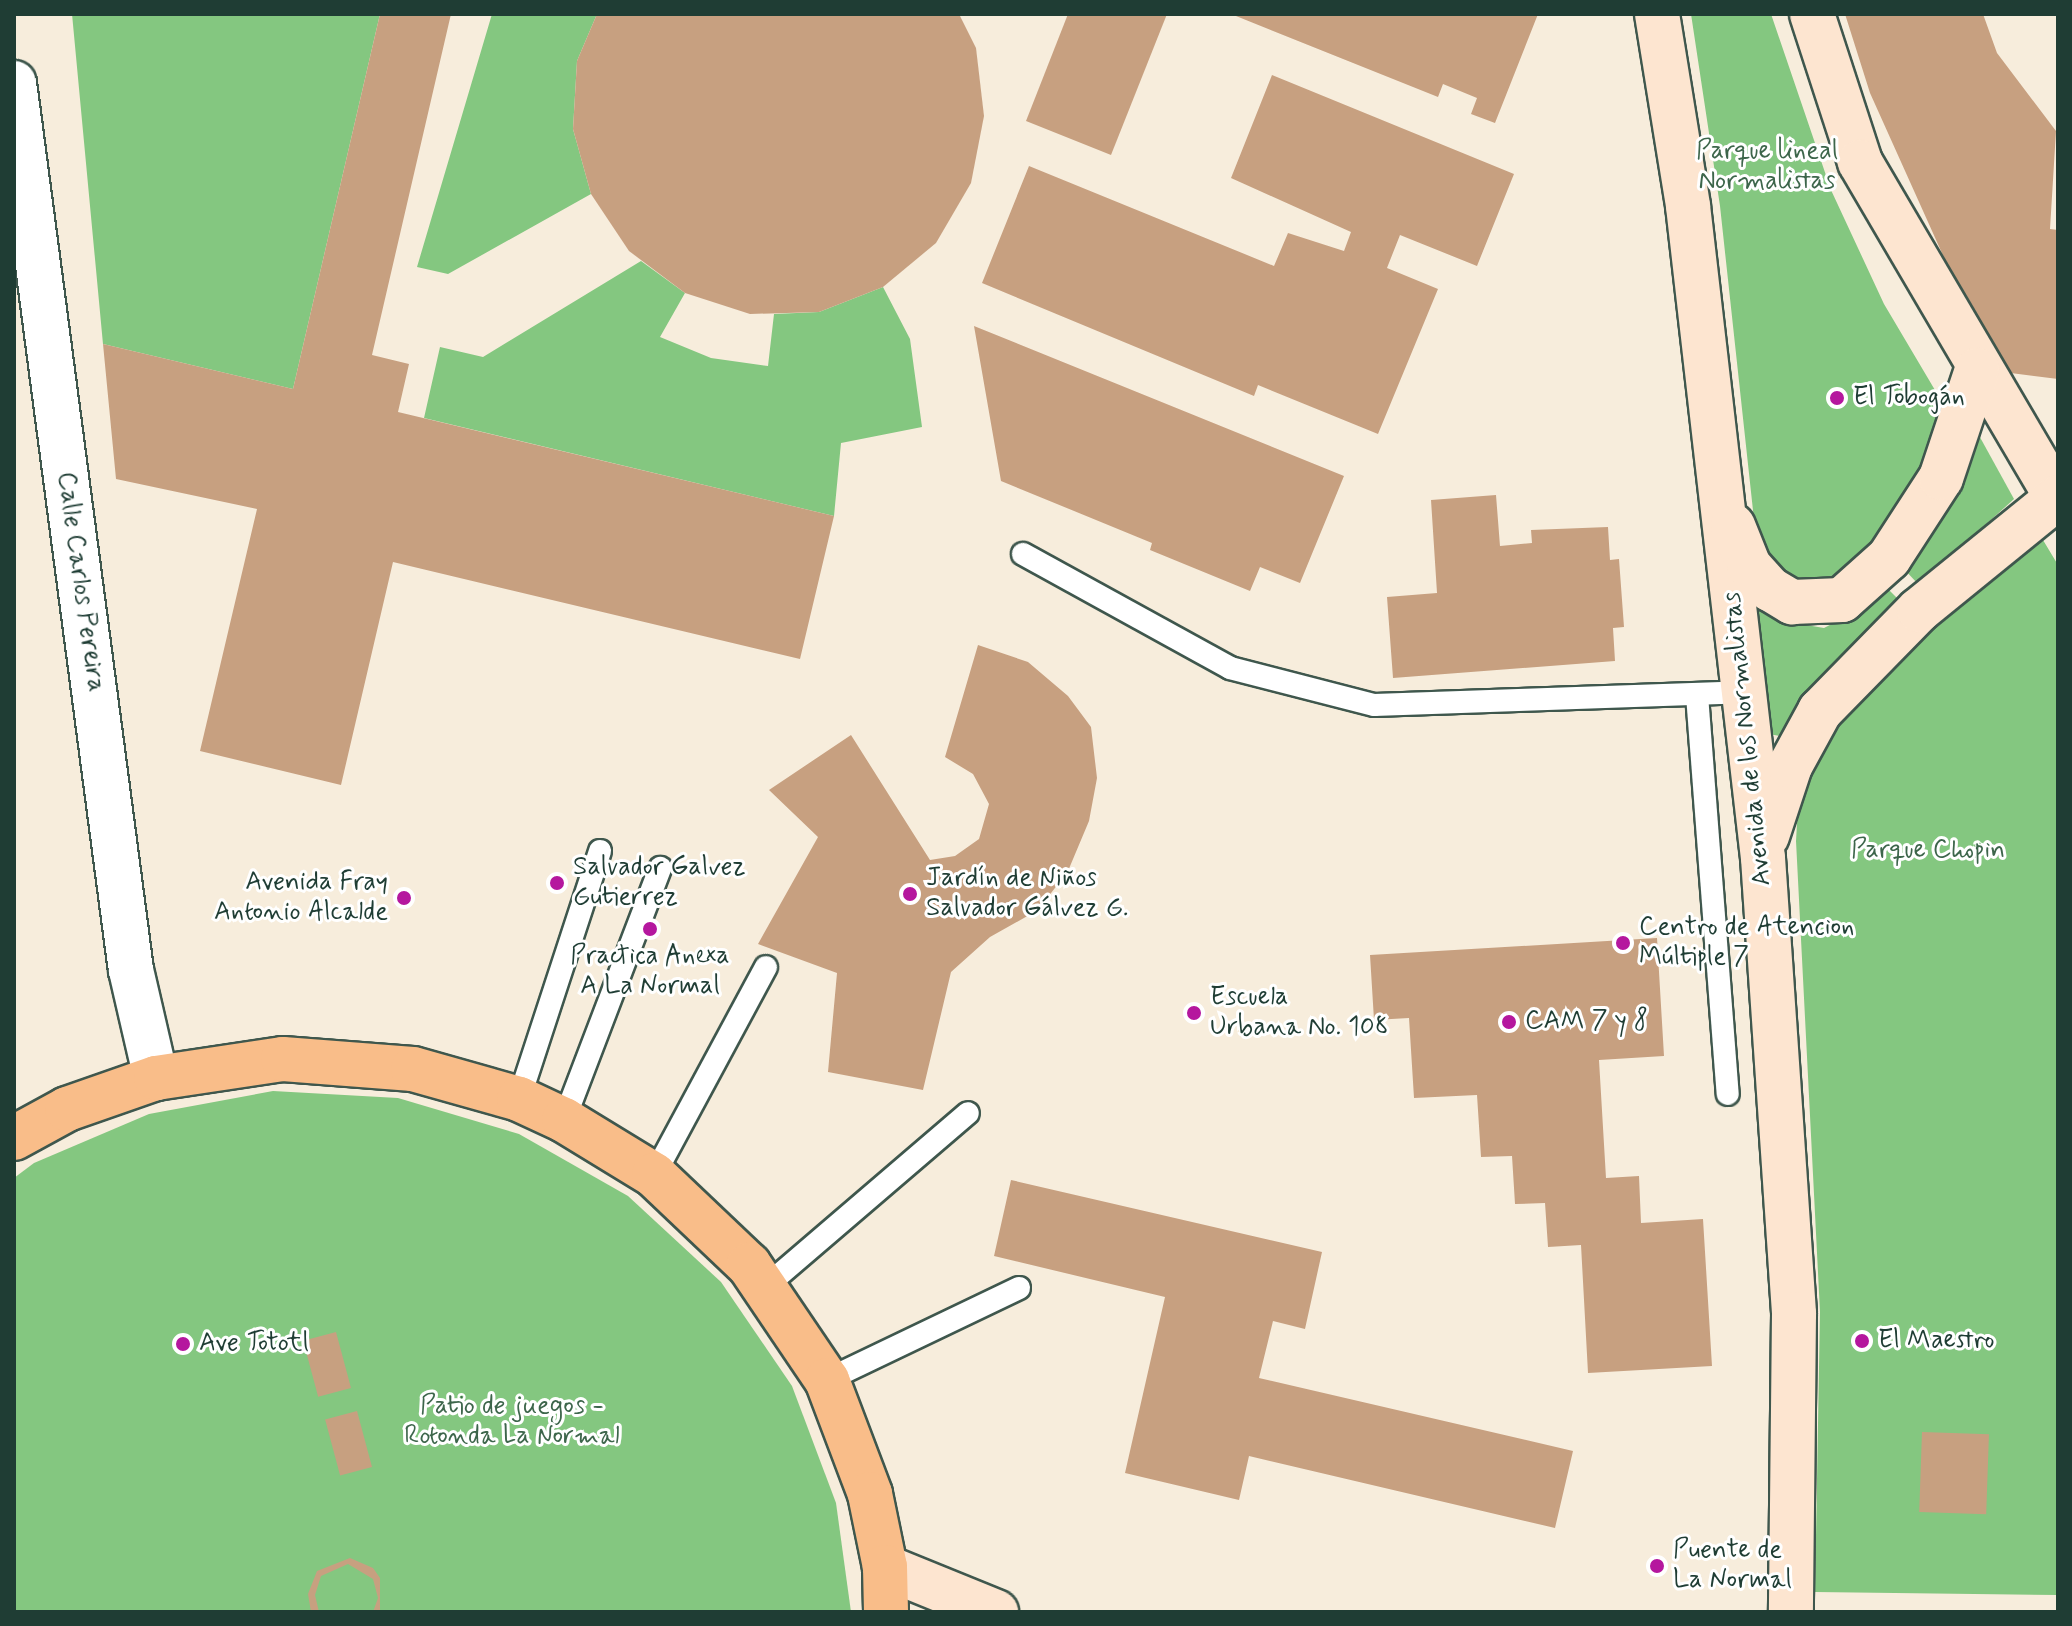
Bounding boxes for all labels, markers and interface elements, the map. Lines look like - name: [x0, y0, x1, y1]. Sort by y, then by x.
- park label: Parque lineal Normalistas: [1696, 136, 1838, 198]
- place label: El Tobogán: [1853, 382, 1969, 414]
- marker: El Tobogán: [1828, 389, 1846, 407]
- street label: Calle Carlos Pereira: [49, 472, 111, 692]
- street label: Avenida de los Normalistas: [1717, 589, 1779, 889]
- park label: Parque Chopin: [1851, 835, 2005, 867]
- place label: Salvador Galvez Gutierrez: [573, 852, 742, 914]
- place label: Jardín de Niños Salvador Gálvez G.: [926, 863, 1128, 924]
- place label: Avenida Fray Antonio Alcalde: [217, 867, 388, 928]
- marker: Salvador Galvez Gutierrez: [548, 874, 566, 892]
- marker: Jardín de Niños Salvador Gálvez G.: [901, 885, 919, 903]
- marker: Avenida Fray Antonio Alcalde: [395, 889, 413, 907]
- place label: Centro de Atencion Múltiple 7: [1639, 912, 1856, 974]
- marker: Practica Anexa A La Normal: [641, 920, 659, 938]
- marker: Centro de Atencion Múltiple 7: [1614, 934, 1632, 952]
- place label: Practica Anexa A La Normal: [570, 941, 730, 1002]
- place label: Escuela Urbana No. 108: [1210, 982, 1389, 1044]
- marker: Escuela Urbana No. 108: [1185, 1004, 1203, 1022]
- place label: CAM 7 y 8: [1525, 1006, 1649, 1038]
- marker: CAM 7 y 8: [1500, 1013, 1518, 1031]
- place label: El Maestro: [1878, 1325, 1993, 1357]
- place label: Ave Tototl: [199, 1328, 303, 1360]
- marker: El Maestro: [1853, 1332, 1871, 1350]
- marker: Ave Tototl: [174, 1335, 192, 1353]
- park label: Patio de juegos - Rotonda La Normal: [402, 1391, 622, 1452]
- place label: Puente de La Normal: [1673, 1535, 1795, 1596]
- marker: Puente de La Normal: [1648, 1557, 1666, 1575]

